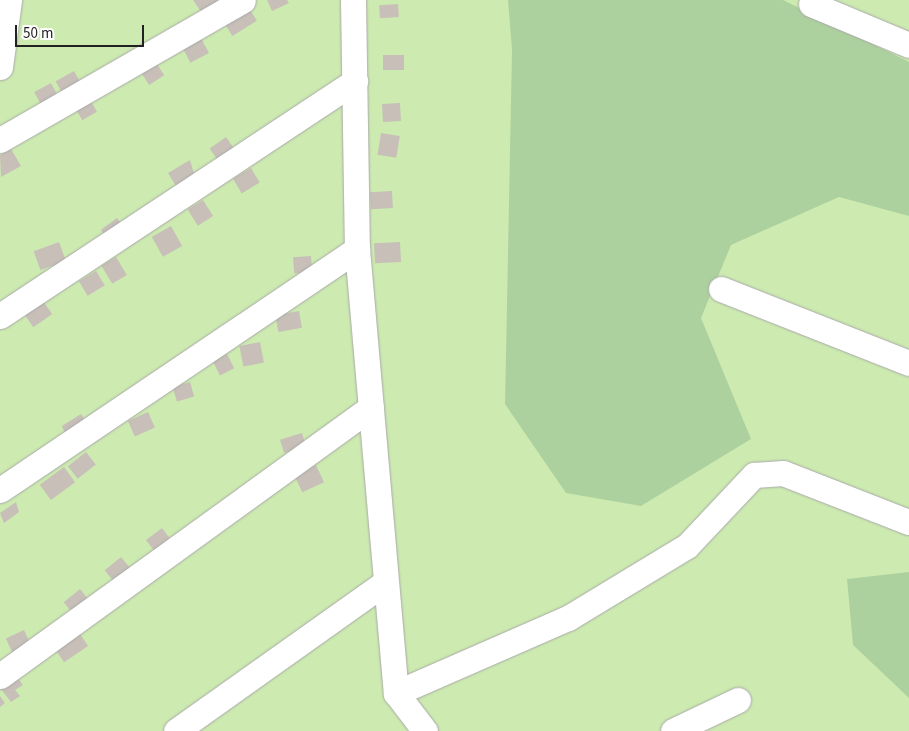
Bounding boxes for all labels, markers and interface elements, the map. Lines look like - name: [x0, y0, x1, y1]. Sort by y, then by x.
- scale bar: [18, 15, 146, 47]
- text: 50 m: [23, 23, 53, 44]

